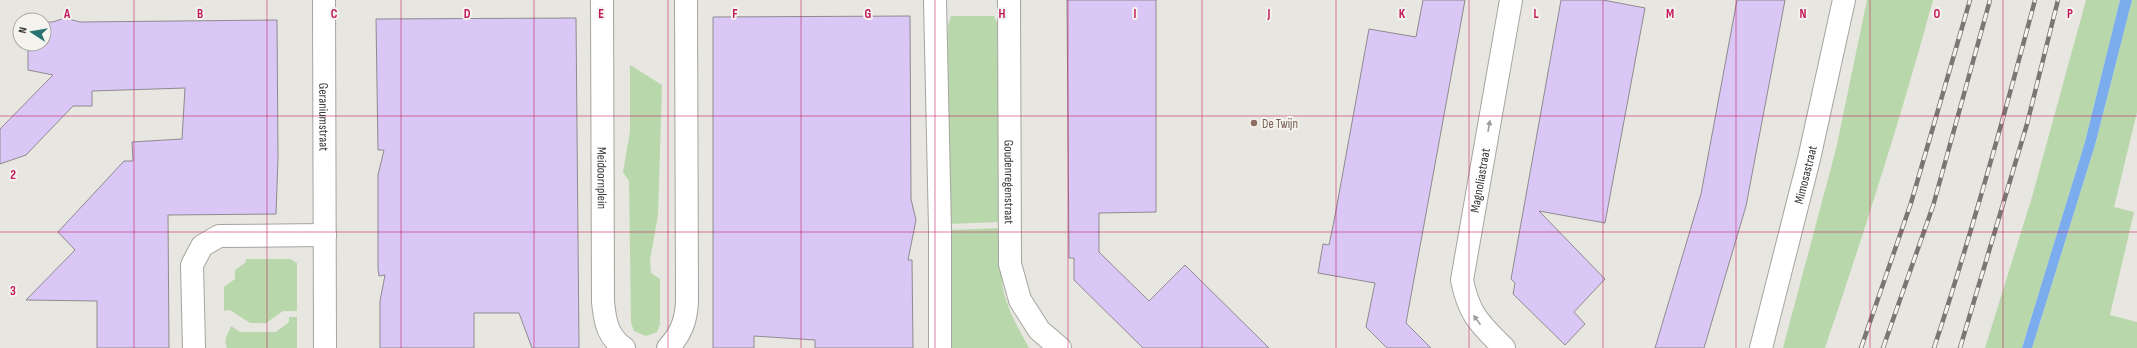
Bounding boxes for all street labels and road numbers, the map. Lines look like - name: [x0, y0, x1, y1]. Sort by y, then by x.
- street label: Geraniumstraat: [315, 83, 331, 151]
- street label: Goudenregenstraat: [1001, 140, 1017, 224]
- street label: Mimosastraat: [1791, 144, 1821, 206]
- street label: Meidoornplein: [593, 147, 610, 209]
- street label: Magnoliastraat: [1467, 147, 1494, 214]

